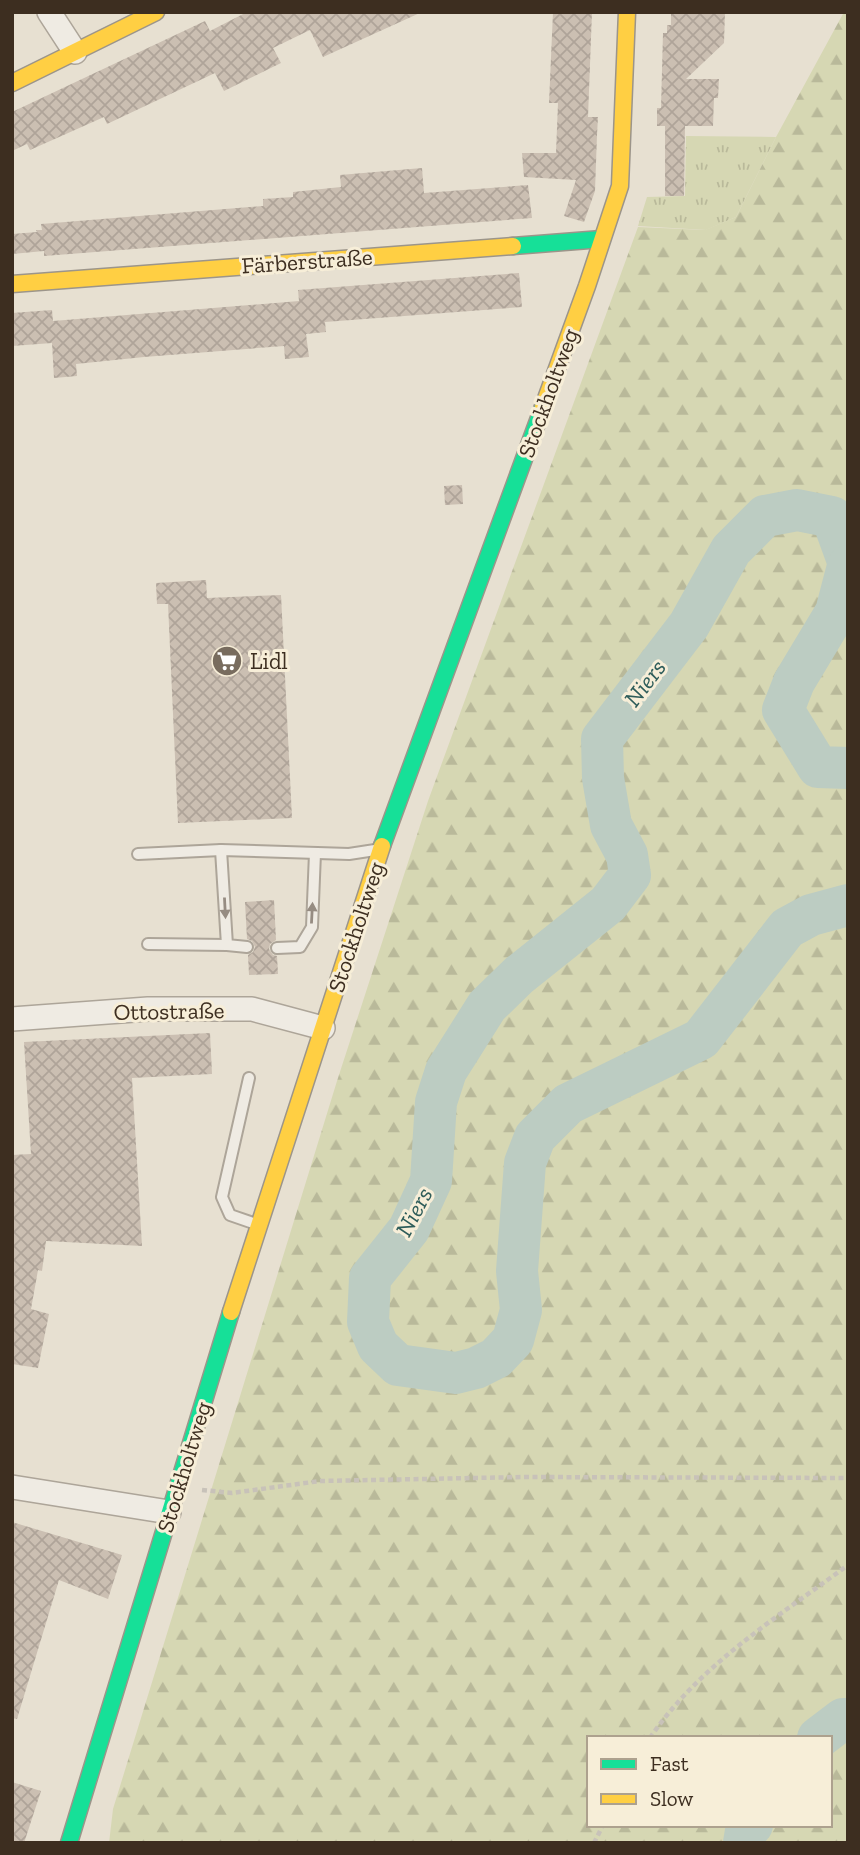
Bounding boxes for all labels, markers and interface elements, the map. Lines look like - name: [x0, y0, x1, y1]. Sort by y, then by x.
- street label: Färberstraße: [241, 242, 373, 280]
- street label: Stockholtweg: [512, 324, 584, 461]
- supermarket icon: Lidl: [210, 644, 244, 678]
- place label: Lidl: [250, 647, 288, 675]
- water label: Niers: [618, 653, 672, 712]
- street label: Stockholtweg: [322, 858, 390, 996]
- one-way arrow: [219, 897, 230, 919]
- one-way arrow: [307, 902, 318, 924]
- street label: Ottostraße: [113, 996, 225, 1026]
- water label: Niers: [389, 1182, 438, 1241]
- street label: Stockholtweg: [151, 1398, 217, 1536]
- legend: [587, 1736, 832, 1827]
- text: Fast: [650, 1751, 689, 1776]
- text: Slow: [650, 1786, 693, 1811]

